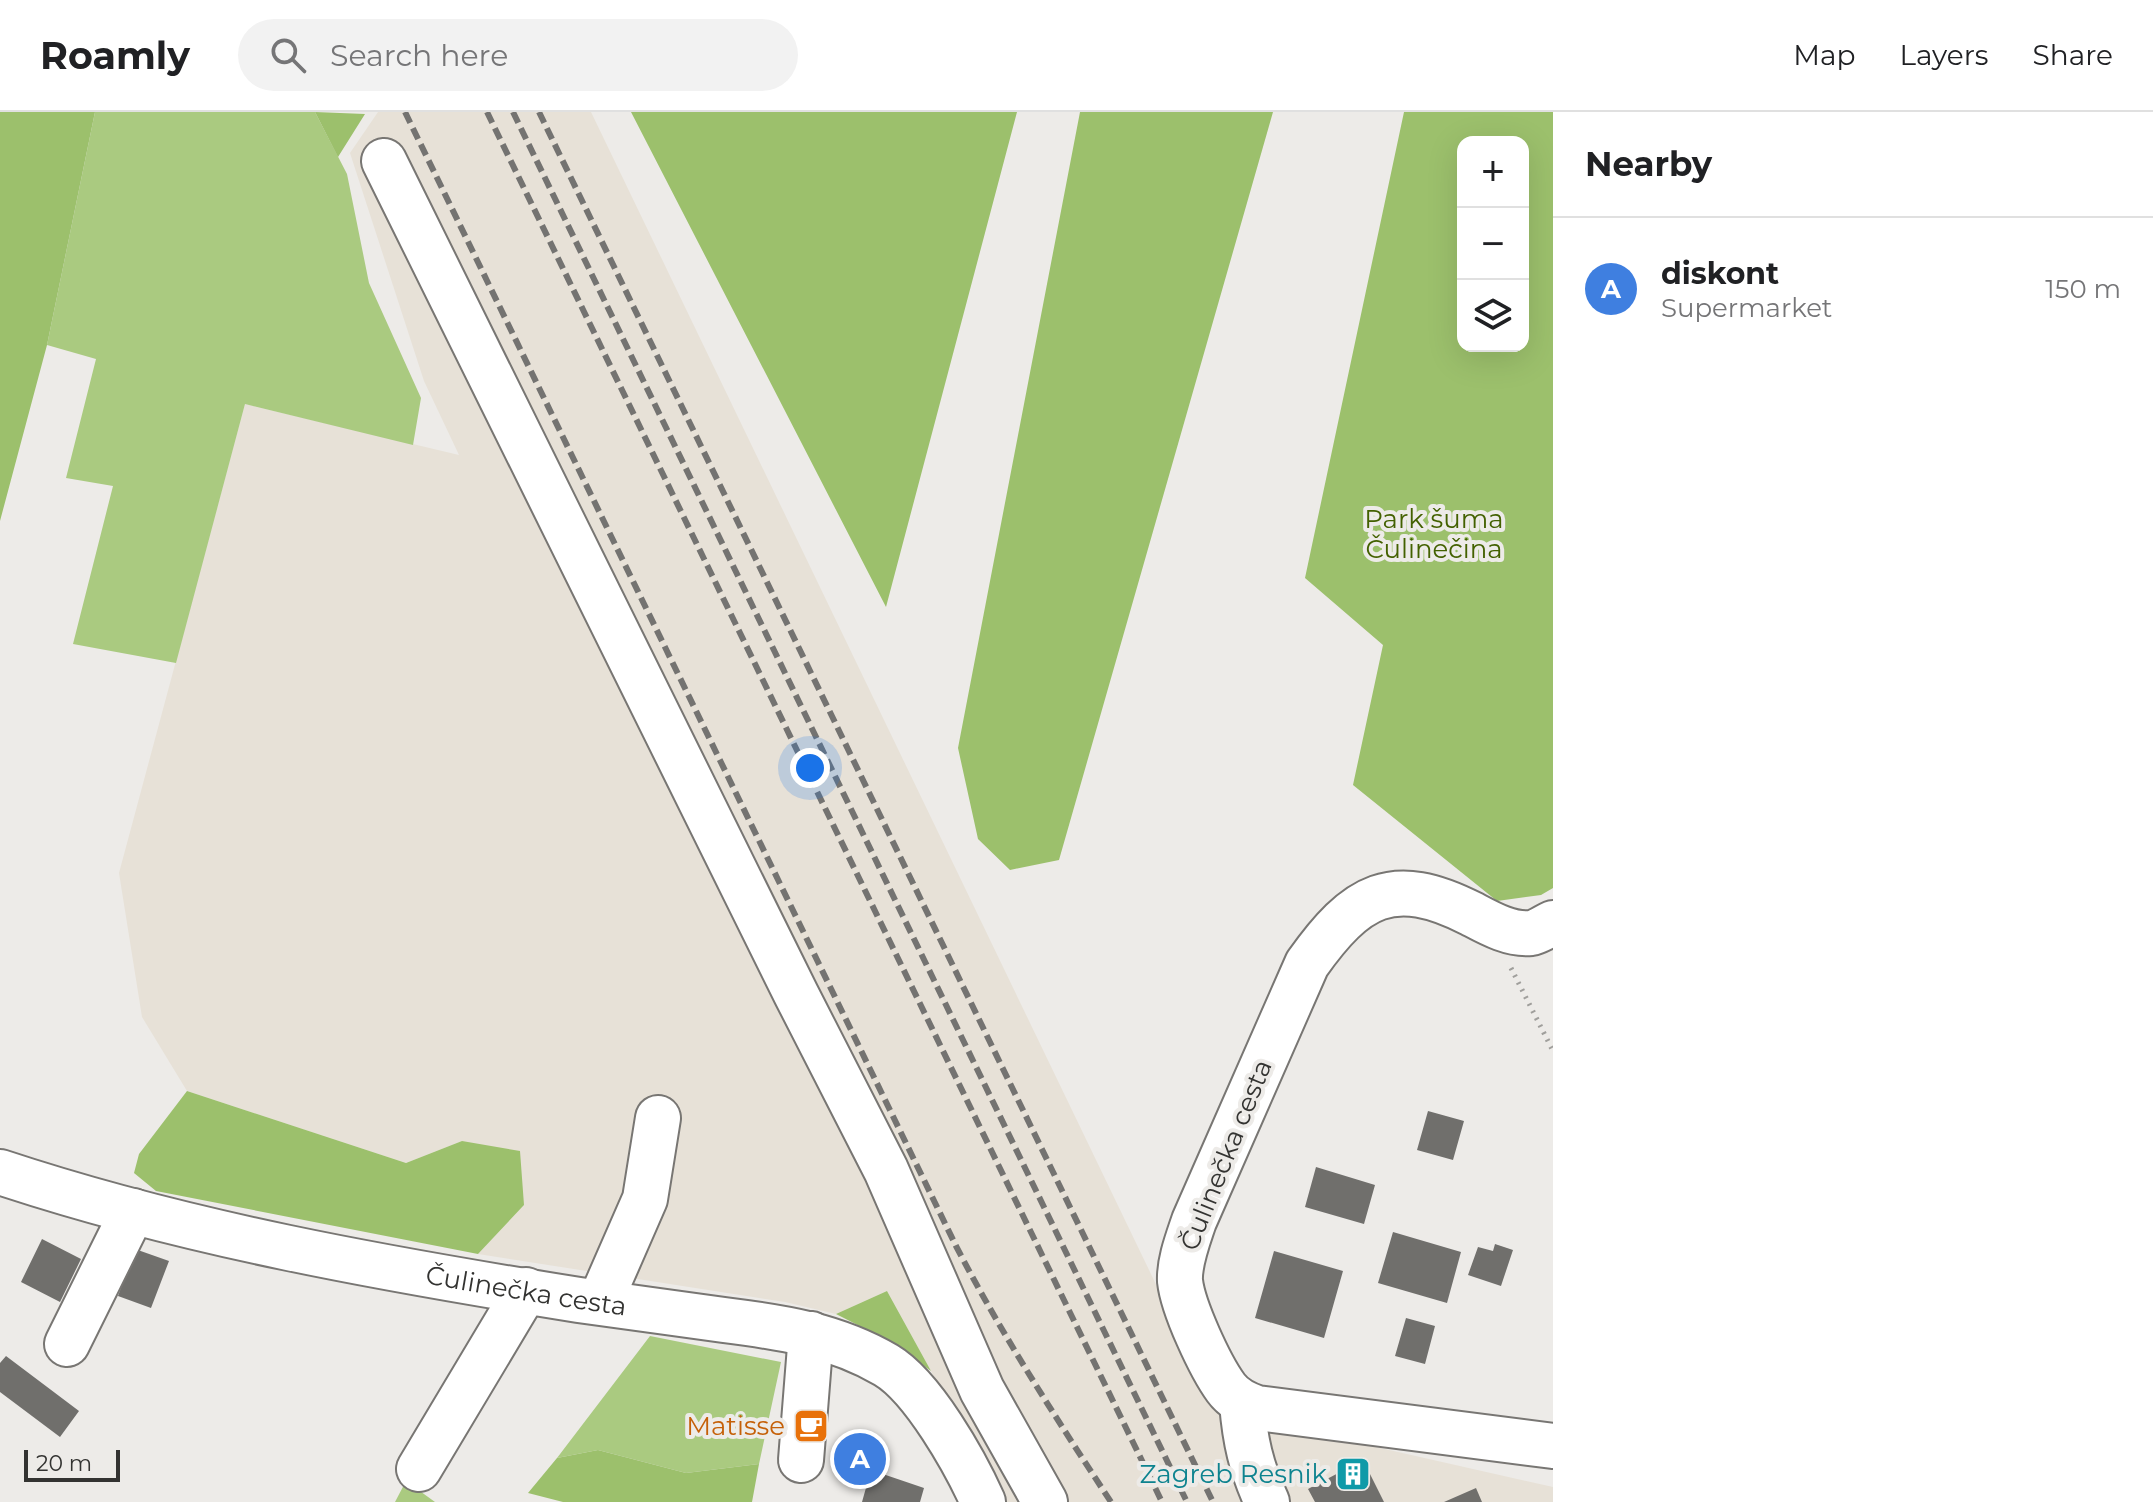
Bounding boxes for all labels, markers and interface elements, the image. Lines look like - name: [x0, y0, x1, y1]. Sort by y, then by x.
- search box: [238, 19, 798, 91]
- text: Roamly: [40, 32, 190, 79]
- icon: search: [266, 33, 310, 77]
- text: Search here: [330, 37, 508, 74]
- text: Map: [1793, 38, 1856, 72]
- text: Layers: [1900, 38, 1989, 72]
- text: Share: [2033, 38, 2113, 72]
- map controls: [1457, 136, 1529, 352]
- button: +: [1457, 136, 1529, 208]
- text: Nearby: [1585, 143, 1712, 185]
- button: −: [1457, 208, 1529, 280]
- text: diskont: [1661, 255, 1779, 292]
- text: A: [1601, 273, 1621, 305]
- text: 150 m: [2045, 273, 2121, 305]
- button: layers: [1457, 280, 1529, 352]
- text: Supermarket: [1661, 292, 1832, 324]
- park label: Park šuma Čulinečina: [1364, 503, 1504, 565]
- your location: [790, 748, 830, 788]
- street label: Čulinečka cesta: [1173, 1055, 1279, 1255]
- street label: Čulinečka cesta: [423, 1259, 628, 1322]
- cafe icon: Matisse: [792, 1407, 830, 1445]
- place label: Matisse: [686, 1410, 785, 1442]
- pin: A: [834, 1429, 886, 1489]
- scale bar: [24, 1446, 120, 1482]
- text: 20 m: [36, 1450, 92, 1477]
- building icon: Zagreb Resnik: [1334, 1455, 1372, 1493]
- place label: Zagreb Resnik: [1139, 1458, 1327, 1490]

